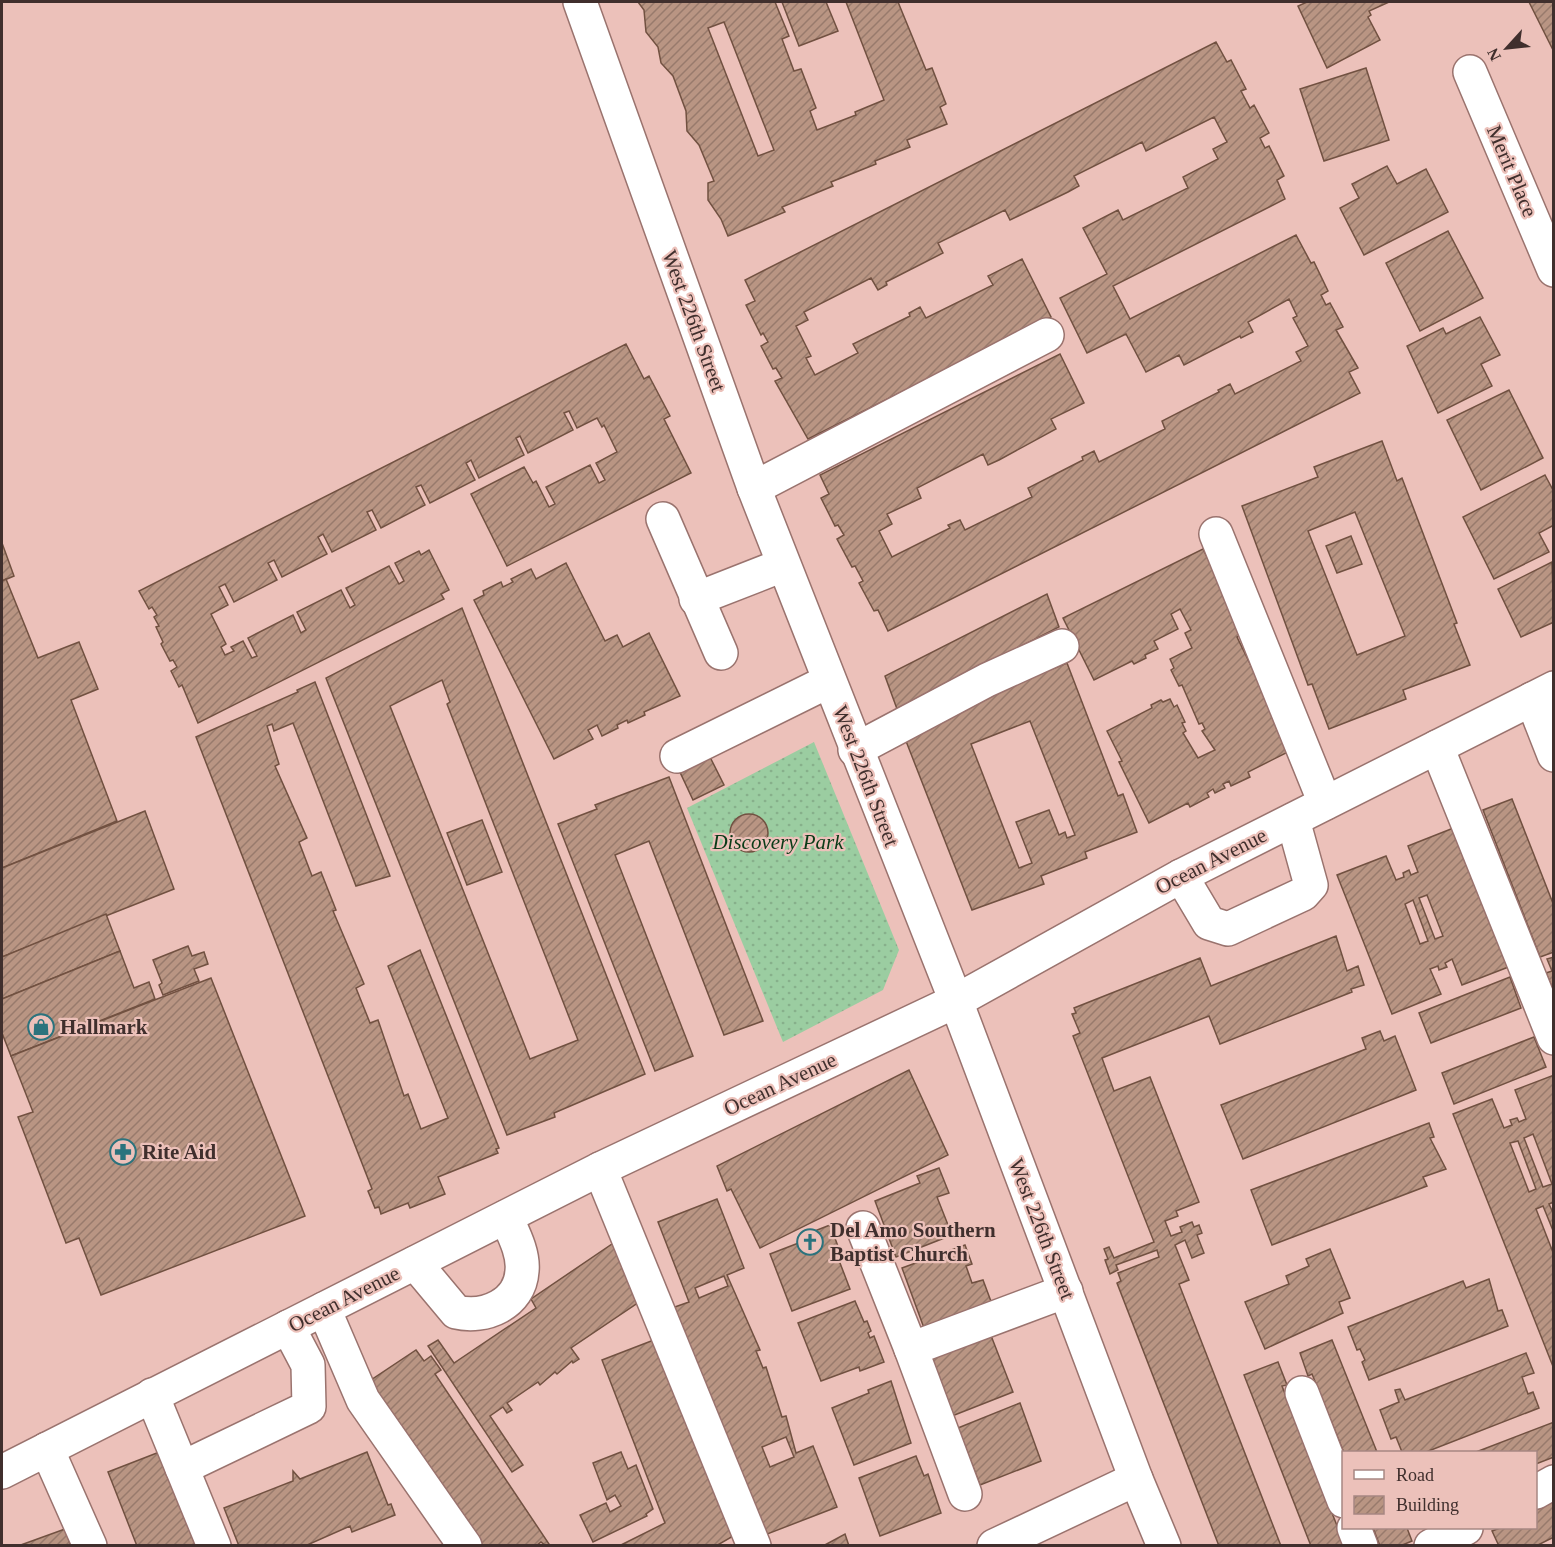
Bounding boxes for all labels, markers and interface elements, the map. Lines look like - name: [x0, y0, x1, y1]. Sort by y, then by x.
- north arrow: [1477, 18, 1537, 78]
- text: N: [1484, 45, 1504, 64]
- street label: Merit Place: [1482, 121, 1542, 221]
- street label: West 226th Street: [657, 247, 731, 395]
- street label: West 226th Street: [828, 702, 904, 850]
- street label: Ocean Avenue: [1151, 823, 1271, 899]
- park label: Discovery Park: [711, 830, 844, 854]
- shop icon: Hallmark: [26, 1012, 56, 1042]
- place label: Hallmark: [60, 1015, 148, 1039]
- street label: Ocean Avenue: [720, 1047, 840, 1121]
- pharmacy icon: Rite Aid: [108, 1137, 138, 1167]
- place label: Rite Aid: [142, 1140, 216, 1164]
- street label: West 226th Street: [1004, 1155, 1080, 1303]
- place label: Del Amo Southern Baptist Church: [830, 1218, 996, 1266]
- church icon: Del Amo Southern Baptist Church: [795, 1227, 825, 1257]
- street label: Ocean Avenue: [284, 1261, 404, 1337]
- legend: [1342, 1451, 1537, 1529]
- text: Road: [1396, 1465, 1434, 1485]
- text: Building: [1396, 1495, 1459, 1515]

